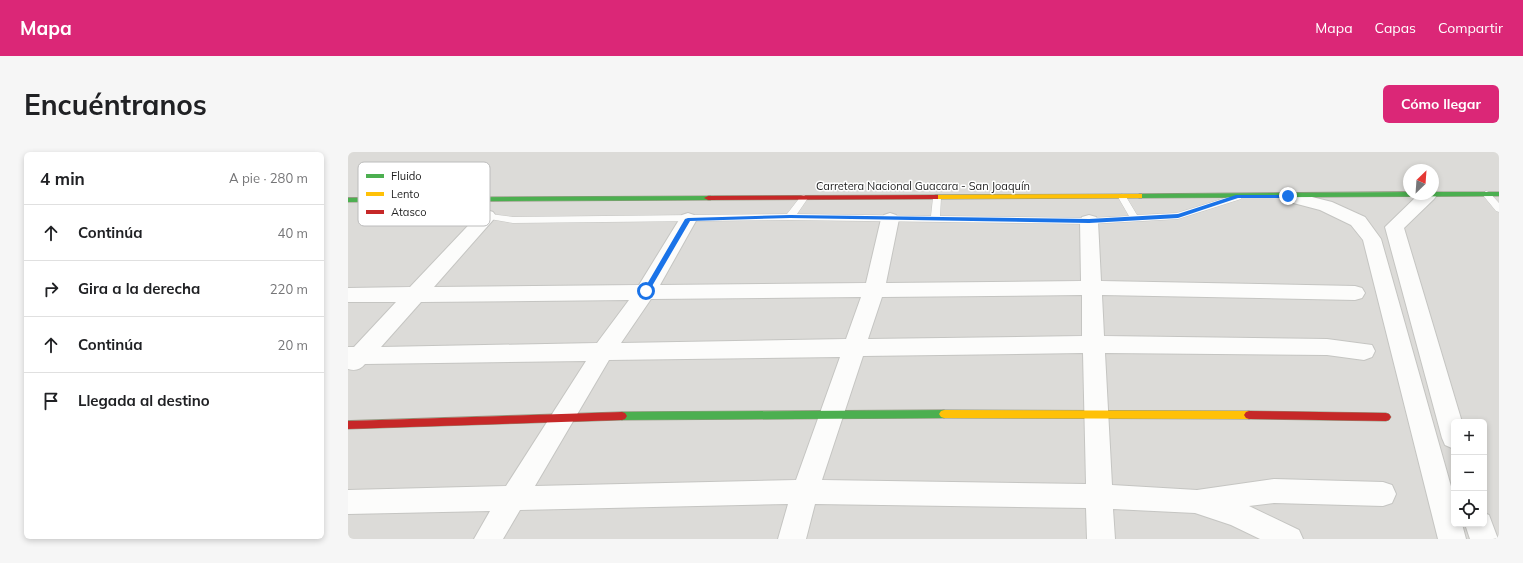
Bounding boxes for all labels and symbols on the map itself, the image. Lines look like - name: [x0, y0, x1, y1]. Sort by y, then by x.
- legend: [358, 162, 490, 226]
- north arrow: [1403, 164, 1439, 200]
- text: Fluido: [391, 169, 422, 183]
- street label: Carretera Nacional Guacara - San Joaquín: [816, 179, 1030, 193]
- text: Lento: [391, 187, 419, 201]
- route end: [1279, 187, 1297, 205]
- text: Atasco: [391, 205, 426, 219]
- route start: [637, 282, 655, 300]

